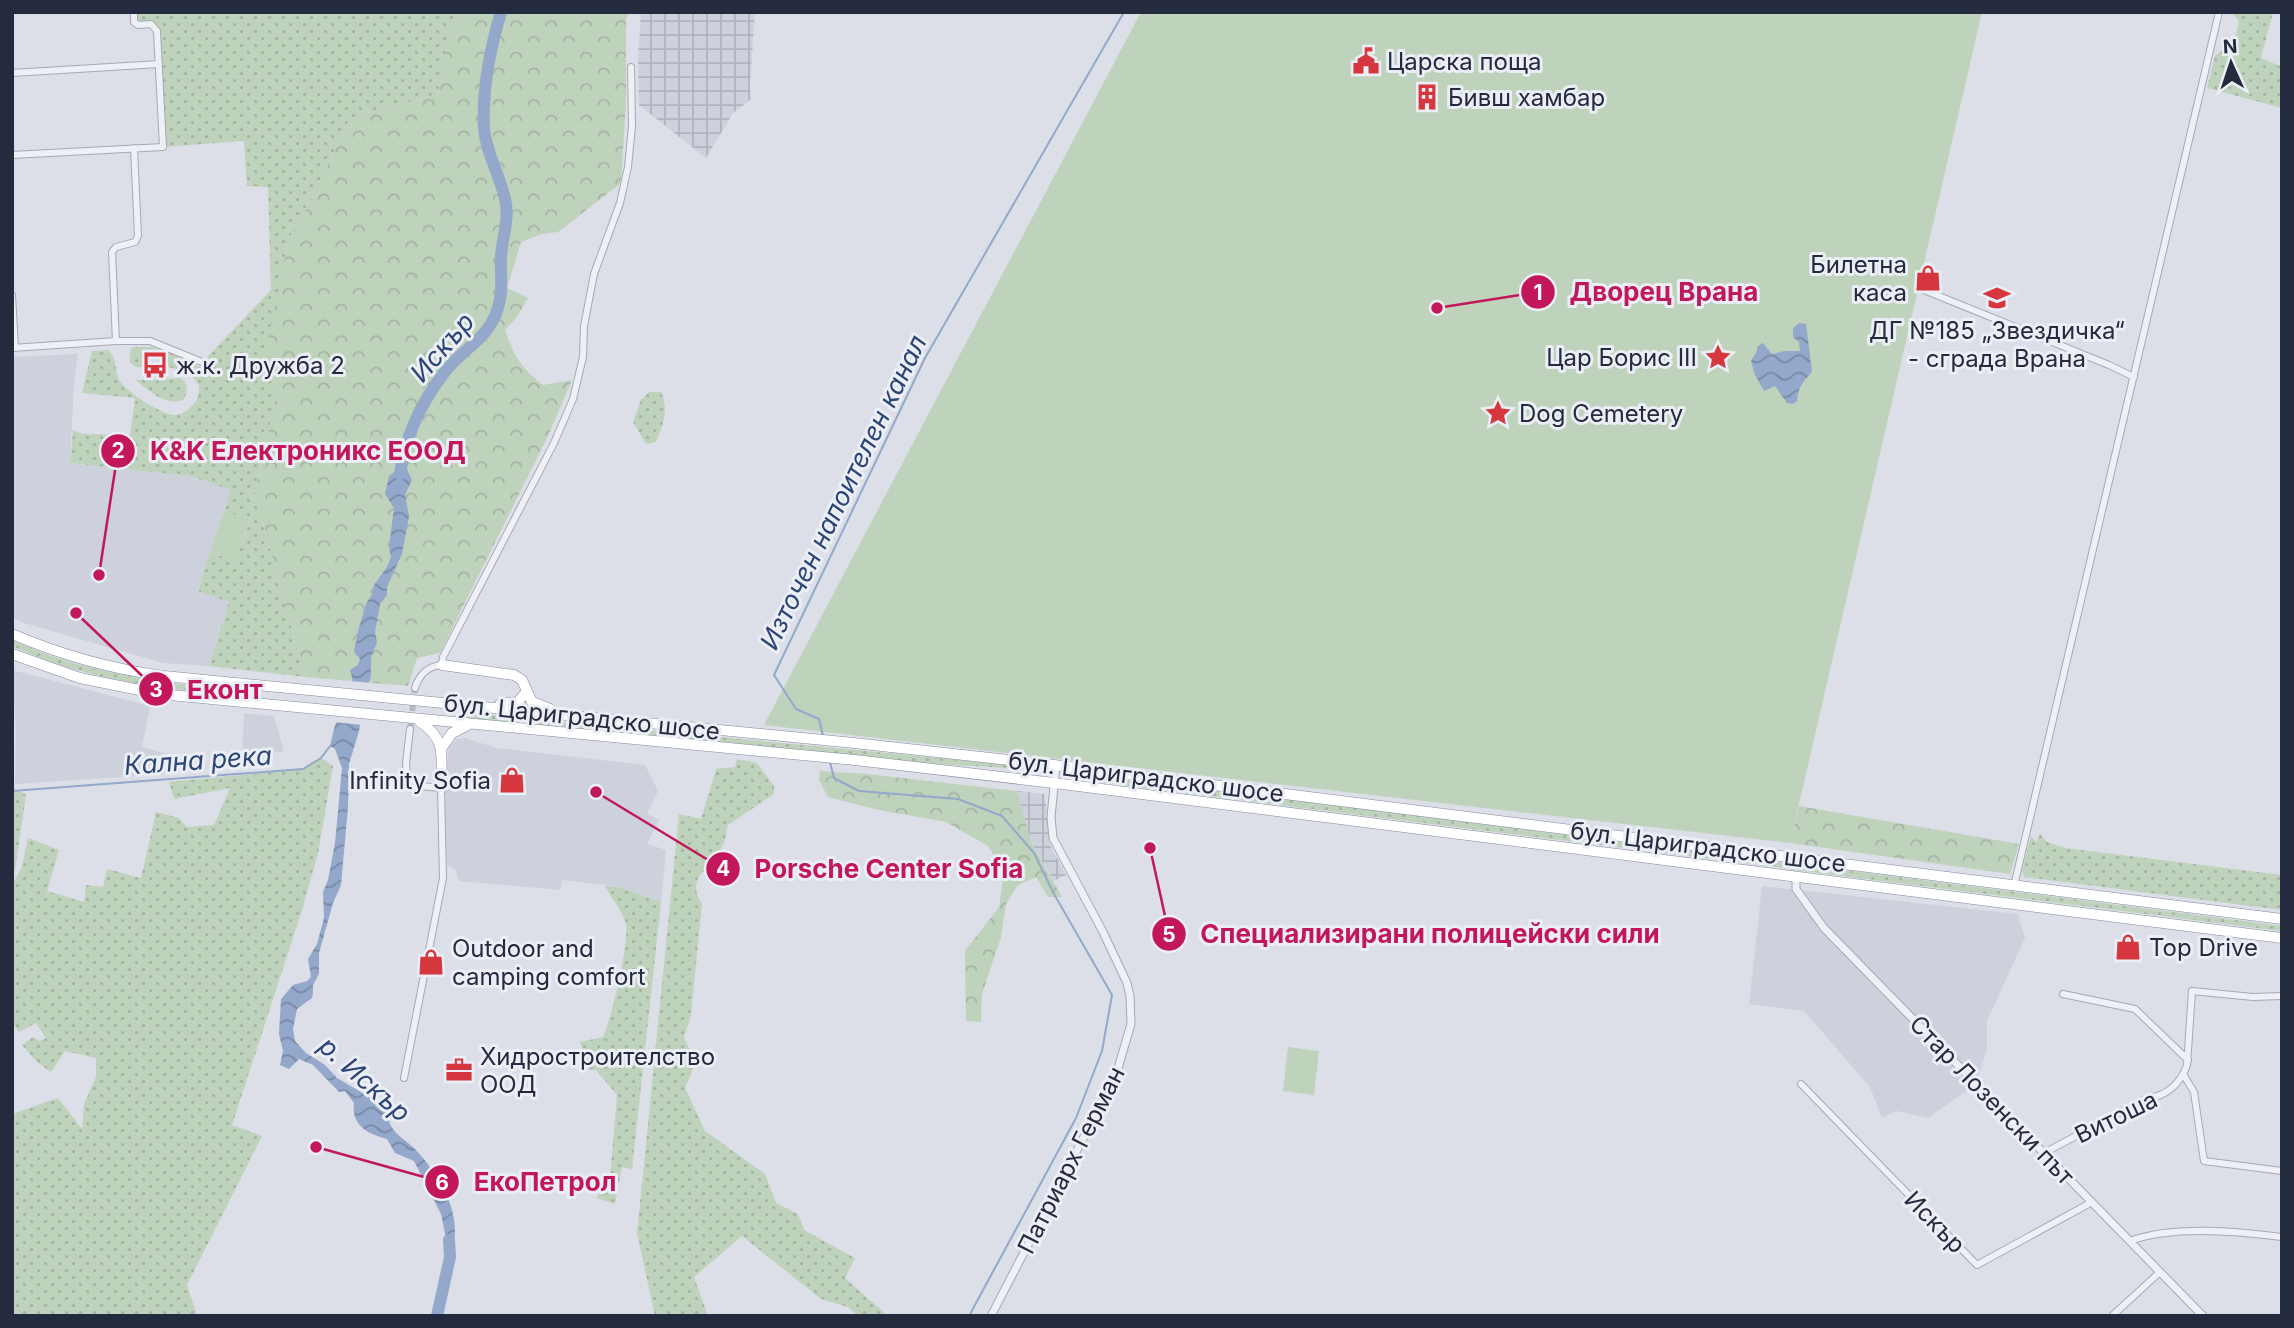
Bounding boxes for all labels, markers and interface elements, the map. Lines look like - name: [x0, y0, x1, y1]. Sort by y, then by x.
- north arrow: [2196, 28, 2266, 98]
- text: N: [2222, 35, 2238, 58]
- public building icon: Царска поща: [1351, 46, 1381, 76]
- place label: Царска поща: [1387, 47, 1542, 76]
- building icon: Бивш хамбар: [1412, 82, 1442, 112]
- place label: Бивш хамбар: [1448, 83, 1605, 112]
- place label: Билетна каса: [1810, 250, 1907, 307]
- shop icon: Билетна каса: [1913, 263, 1943, 293]
- callout: Дворец Врана: [1520, 269, 1772, 316]
- text: Дворец Врана: [1570, 276, 1758, 307]
- text: 1: [1533, 280, 1543, 305]
- school or university icon: ДГ №185 „Звездичка“ - сграда Врана: [1982, 283, 2012, 313]
- water label: Искър: [404, 306, 480, 388]
- place label: ДГ №185 „Звездичка“ - сграда Врана: [1869, 316, 2125, 373]
- water label: Източен напоителен канал: [753, 330, 933, 654]
- place icon: Цар Борис III: [1703, 342, 1733, 372]
- place label: Цар Борис III: [1546, 343, 1697, 372]
- bus stop icon: ж.к. Дружба 2: [140, 350, 170, 380]
- place label: ж.к. Дружба 2: [176, 351, 345, 380]
- place icon: Dog Cemetery: [1483, 398, 1513, 428]
- place label: Dog Cemetery: [1519, 399, 1683, 428]
- callout: K&K Електроникс ЕООД: [101, 427, 480, 474]
- text: K&K Електроникс ЕООД: [150, 435, 466, 466]
- text: 2: [111, 438, 125, 463]
- callout: Еконт: [138, 666, 277, 713]
- text: Еконт: [187, 674, 263, 705]
- text: 3: [149, 677, 163, 702]
- street label: бул. Цариградско шосе: [443, 688, 721, 746]
- water label: Кална река: [123, 739, 273, 781]
- street label: бул. Цариградско шосе: [1007, 746, 1285, 808]
- shop icon: Infinity Sofia: [497, 765, 527, 795]
- place label: Infinity Sofia: [349, 766, 491, 795]
- street label: бул. Цариградско шосе: [1569, 816, 1847, 878]
- callout: Porsche Center Sofia: [705, 845, 1037, 892]
- text: Porsche Center Sofia: [755, 853, 1023, 884]
- text: 4: [716, 856, 730, 881]
- callout: Специализирани полицейски сили: [1151, 911, 1674, 958]
- text: Специализирани полицейски сили: [1200, 918, 1660, 949]
- text: 5: [1162, 922, 1176, 947]
- shop icon: Top Drive: [2113, 932, 2143, 962]
- place label: Top Drive: [2149, 933, 2258, 962]
- place label: Outdoor and camping comfort: [452, 934, 646, 991]
- shop icon: Outdoor and camping comfort: [416, 947, 446, 977]
- street label: Стар Лозенски път: [1904, 1009, 2080, 1191]
- water label: р. Искър: [312, 1029, 417, 1128]
- place label: Хидростроителство ООД: [480, 1042, 715, 1099]
- office icon: Хидростроителство ООД: [444, 1055, 474, 1085]
- street label: Патриарх Герман: [1011, 1062, 1131, 1258]
- street label: Витоша: [2070, 1085, 2162, 1149]
- callout: ЕкоПетрол: [425, 1159, 630, 1206]
- text: ЕкоПетрол: [474, 1166, 616, 1197]
- text: 6: [435, 1170, 449, 1195]
- street label: Искър: [1899, 1185, 1971, 1259]

